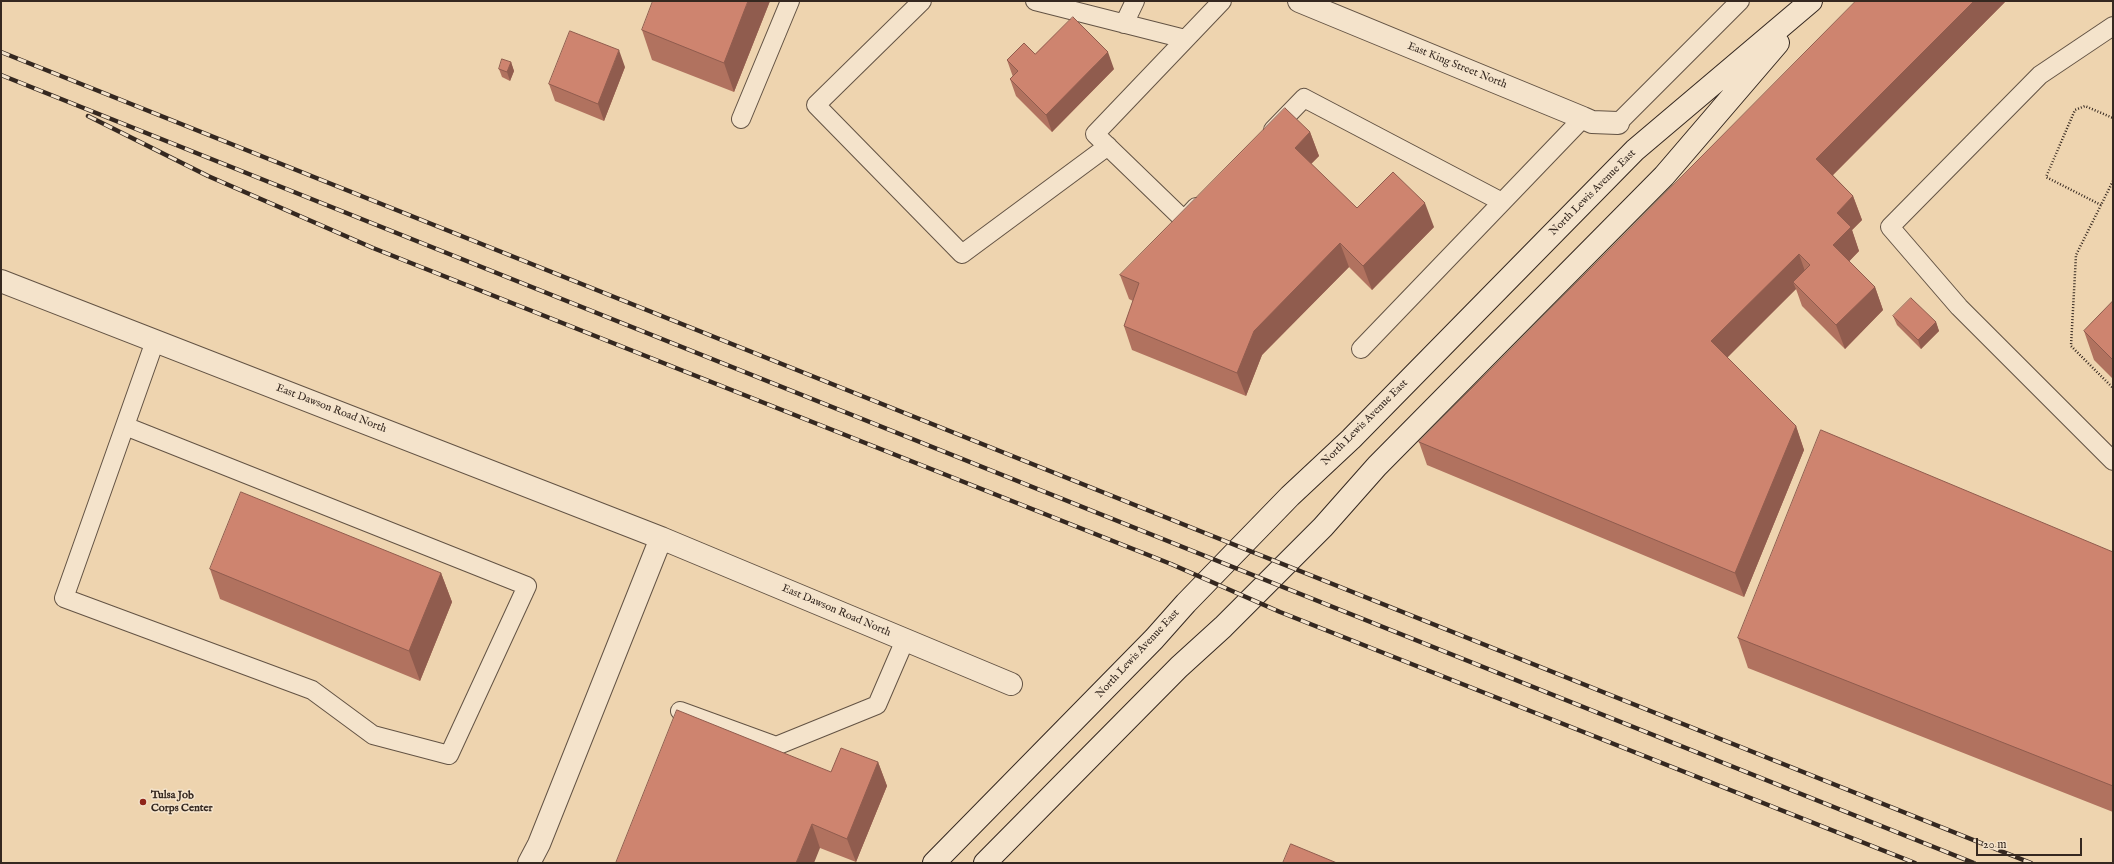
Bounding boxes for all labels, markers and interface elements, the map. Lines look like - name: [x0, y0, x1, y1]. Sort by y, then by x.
- street label: East King Street North: [1405, 40, 1509, 92]
- street label: North Lewis Avenue East: [1547, 147, 1639, 239]
- street label: North Lewis Avenue East: [1319, 377, 1411, 469]
- street label: East Dawson Road North: [274, 382, 388, 436]
- street label: East Dawson Road North: [780, 582, 892, 640]
- street label: North Lewis Avenue East: [1093, 607, 1183, 701]
- place label: Tulsa Job Corps Center: [151, 789, 213, 815]
- marker: Tulsa Job Corps Center: [138, 797, 148, 807]
- scale bar: [1978, 830, 2084, 856]
- text: 20 m: [1983, 837, 2006, 852]

